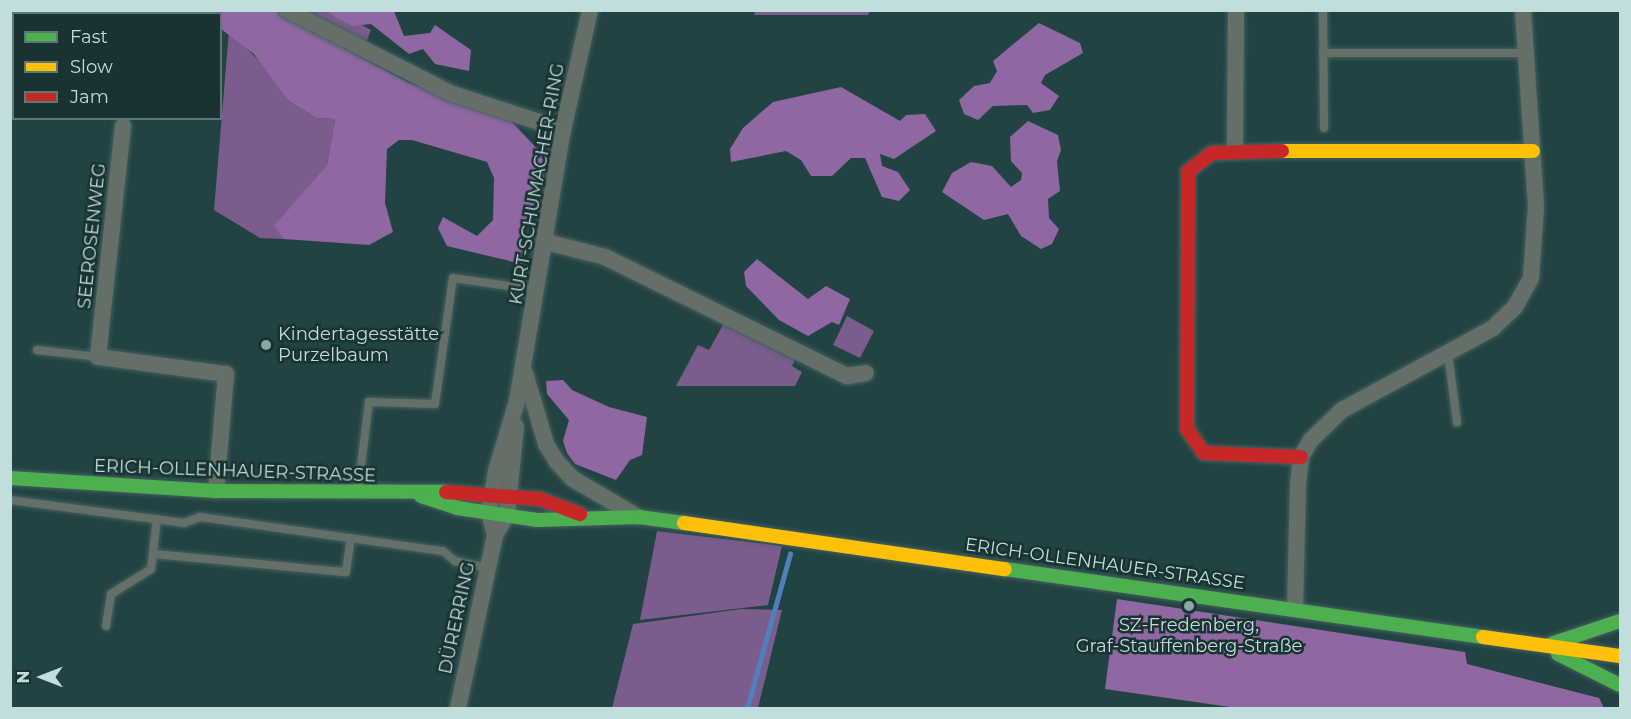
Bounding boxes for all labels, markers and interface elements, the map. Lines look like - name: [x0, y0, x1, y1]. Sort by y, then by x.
- legend: [12, 12, 222, 120]
- text: Fast: [70, 26, 108, 48]
- text: Slow: [70, 56, 113, 78]
- street label: KURT-SCHUMACHER-RING: [505, 61, 569, 307]
- text: Jam: [70, 86, 109, 108]
- street label: SEEROSENWEG: [74, 162, 110, 310]
- place label: Kindertagesstätte Purzelbaum: [278, 324, 439, 366]
- marker: Kindertagesstätte Purzelbaum: [259, 338, 273, 352]
- street label: ERICH-OLLENHAUER-STRASSE: [94, 455, 376, 487]
- street label: ERICH-OLLENHAUER-STRASSE: [964, 534, 1246, 594]
- street label: DÜRERRING: [435, 560, 479, 676]
- marker: SZ-Fredenberg, Graf-Stauffenberg-Straße: [1182, 599, 1196, 613]
- place label: SZ-Fredenberg, Graf-Stauffenberg-Straße: [1076, 615, 1302, 658]
- north arrow: [12, 647, 72, 707]
- text: N: [14, 671, 33, 683]

